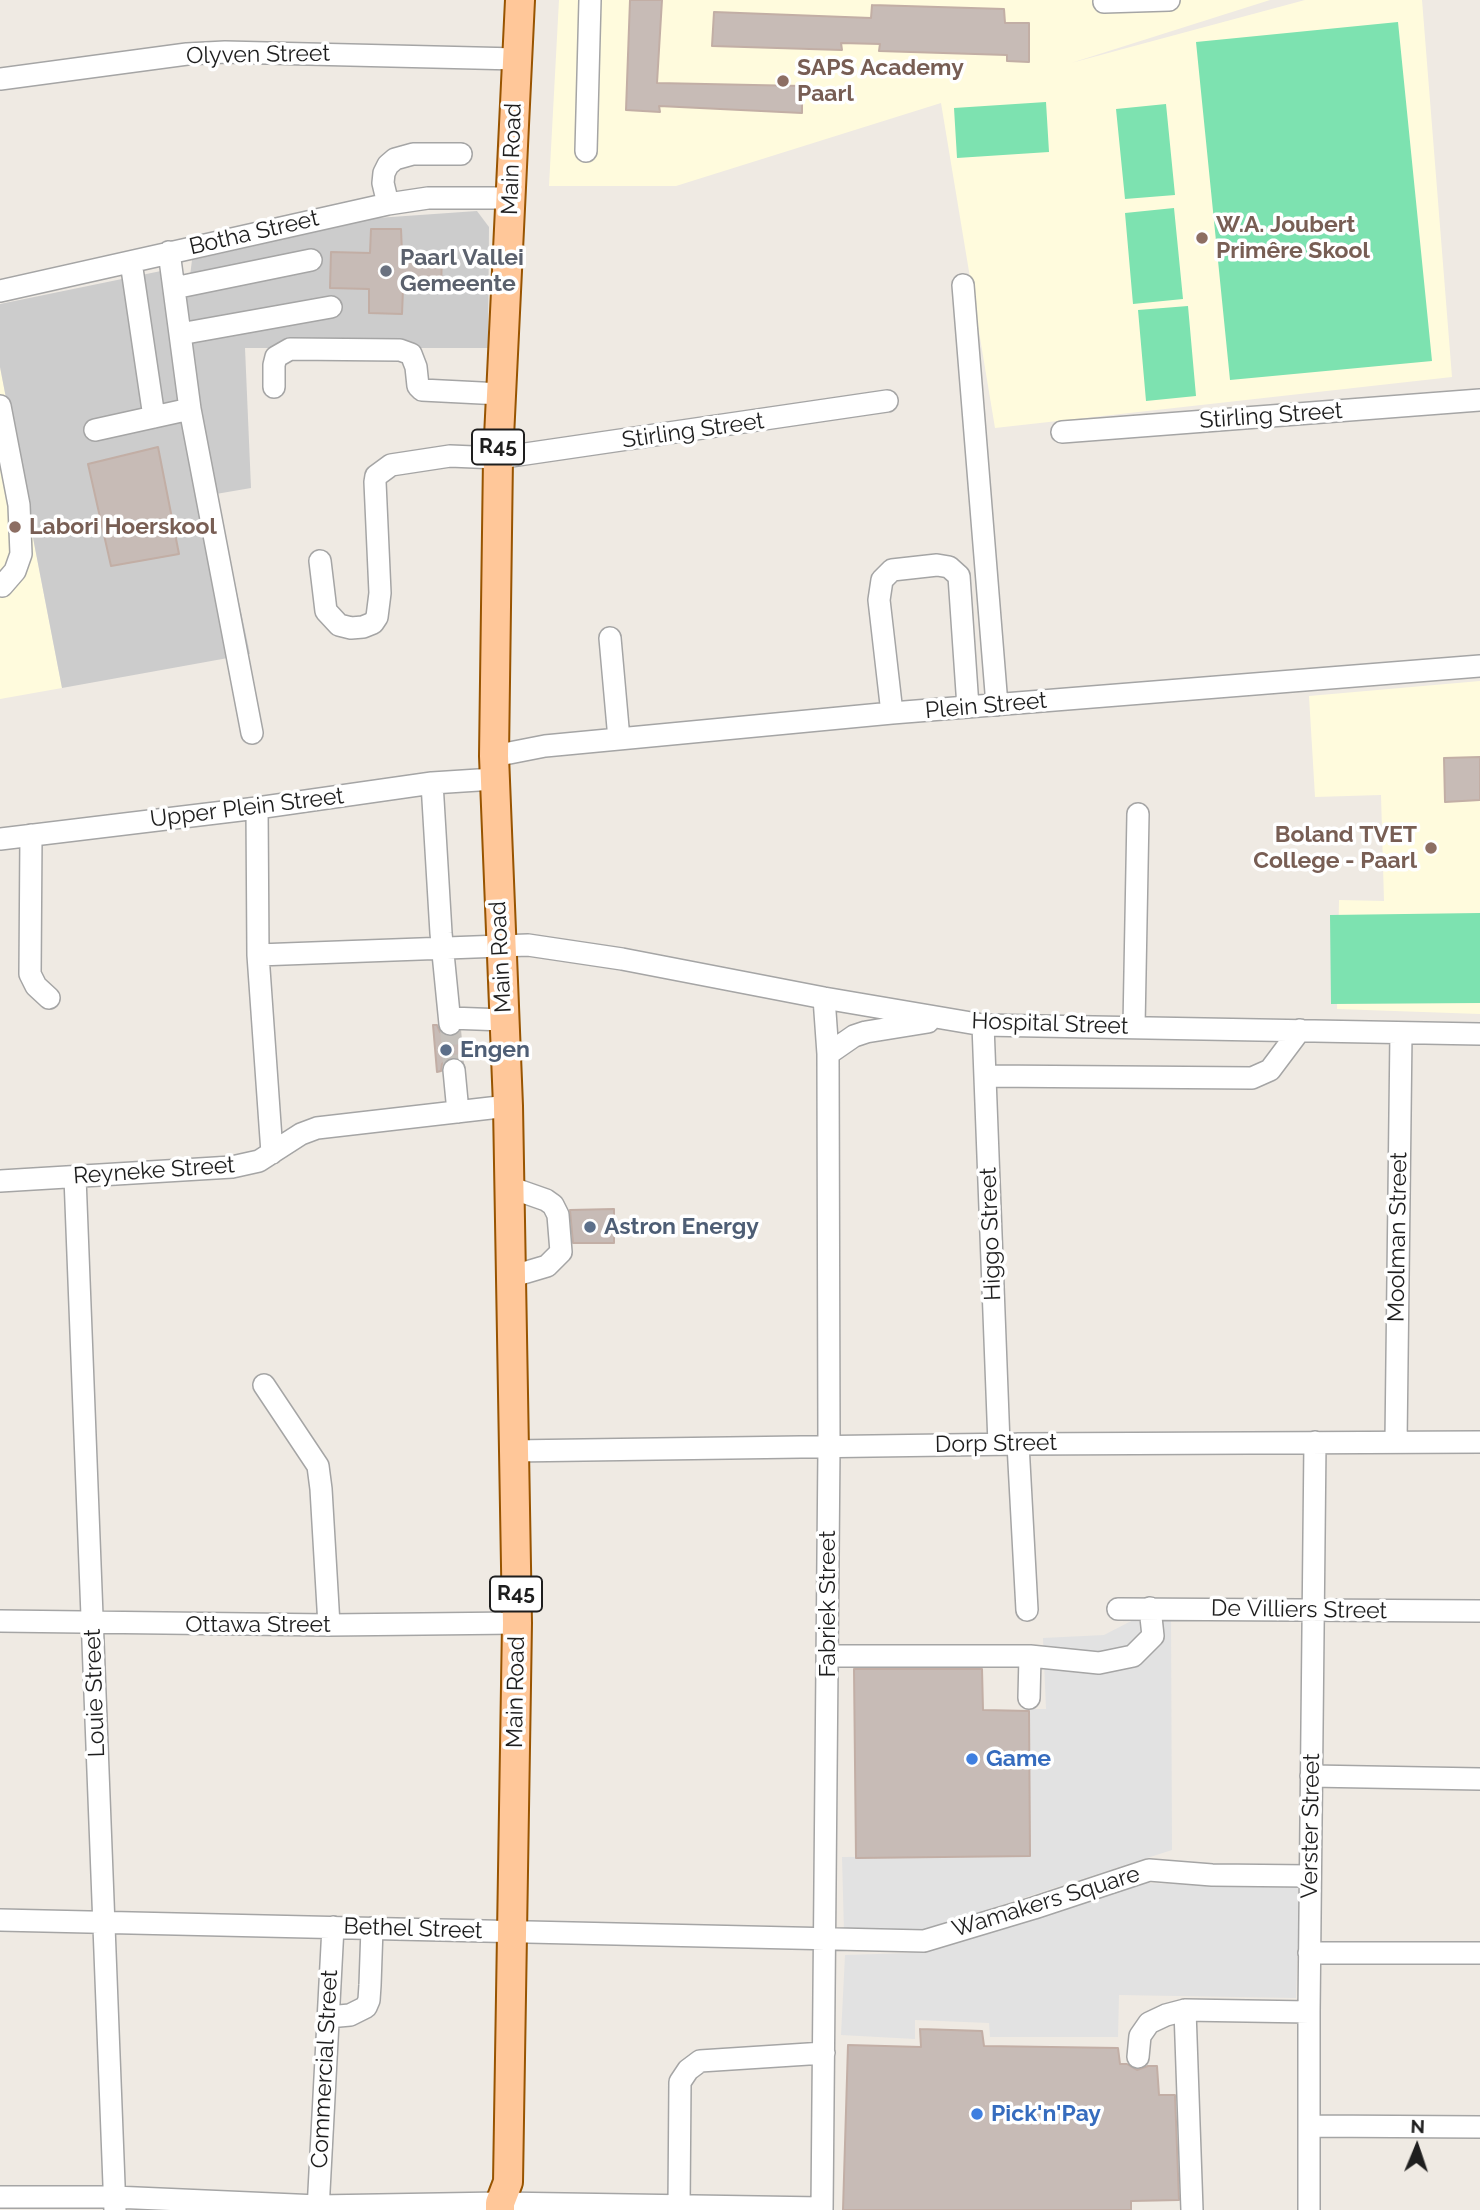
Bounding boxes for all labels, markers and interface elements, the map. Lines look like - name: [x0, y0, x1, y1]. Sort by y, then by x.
- street label: Olyven Street: [186, 40, 330, 70]
- place label: SAPS Academy Paarl: [797, 54, 964, 108]
- marker: SAPS Academy Paarl: [775, 73, 791, 89]
- street label: Main Road: [496, 103, 528, 215]
- street label: Botha Street: [187, 205, 321, 261]
- place label: W.A. Joubert Primêre Skool: [1216, 211, 1370, 265]
- marker: W.A. Joubert Primêre Skool: [1194, 230, 1210, 246]
- place label: Paarl Vallei Gemeente: [400, 244, 524, 298]
- marker: Paarl Vallei Gemeente: [378, 263, 394, 279]
- street label: Stirling Street: [1199, 397, 1343, 435]
- street label: Stirling Street: [620, 407, 766, 455]
- road number: R45: [472, 430, 524, 464]
- place label: Labori Hoerskool: [29, 513, 217, 541]
- marker: Labori Hoerskool: [7, 519, 23, 535]
- street label: Plein Street: [924, 687, 1048, 725]
- street label: Upper Plein Street: [148, 782, 346, 834]
- place label: Boland TVET College - Paarl: [1253, 821, 1417, 875]
- marker: Boland TVET College - Paarl: [1423, 840, 1439, 856]
- street label: Main Road: [484, 900, 518, 1014]
- street label: Hospital Street: [971, 1007, 1129, 1041]
- place label: Engen: [460, 1036, 530, 1064]
- marker: Engen: [438, 1042, 454, 1058]
- street label: Reyneke Street: [72, 1152, 236, 1190]
- street label: Moolman Street: [1383, 1152, 1413, 1322]
- street label: Higgo Street: [975, 1167, 1007, 1301]
- place label: Astron Energy: [604, 1213, 759, 1241]
- marker: Astron Energy: [582, 1219, 598, 1235]
- street label: Dorp Street: [935, 1429, 1057, 1459]
- street label: Fabriek Street: [814, 1530, 842, 1678]
- road number: R45: [490, 1576, 542, 1612]
- street label: De Villiers Street: [1211, 1595, 1387, 1625]
- street label: Ottawa Street: [185, 1611, 331, 1639]
- street label: Louie Street: [79, 1628, 111, 1758]
- street label: Main Road: [501, 1636, 531, 1748]
- place label: Game: [986, 1745, 1051, 1773]
- marker: Game: [964, 1751, 980, 1767]
- street label: Verster Street: [1296, 1753, 1326, 1899]
- street label: Wamakers Square: [949, 1860, 1143, 1944]
- street label: Bethel Street: [343, 1913, 483, 1945]
- street label: Commercial Street: [306, 1969, 344, 2169]
- place label: Pick'n'Pay: [991, 2100, 1101, 2128]
- marker: Pick'n'Pay: [969, 2106, 985, 2122]
- north arrow: [1382, 2112, 1452, 2182]
- text: N: [1410, 2115, 1425, 2137]

